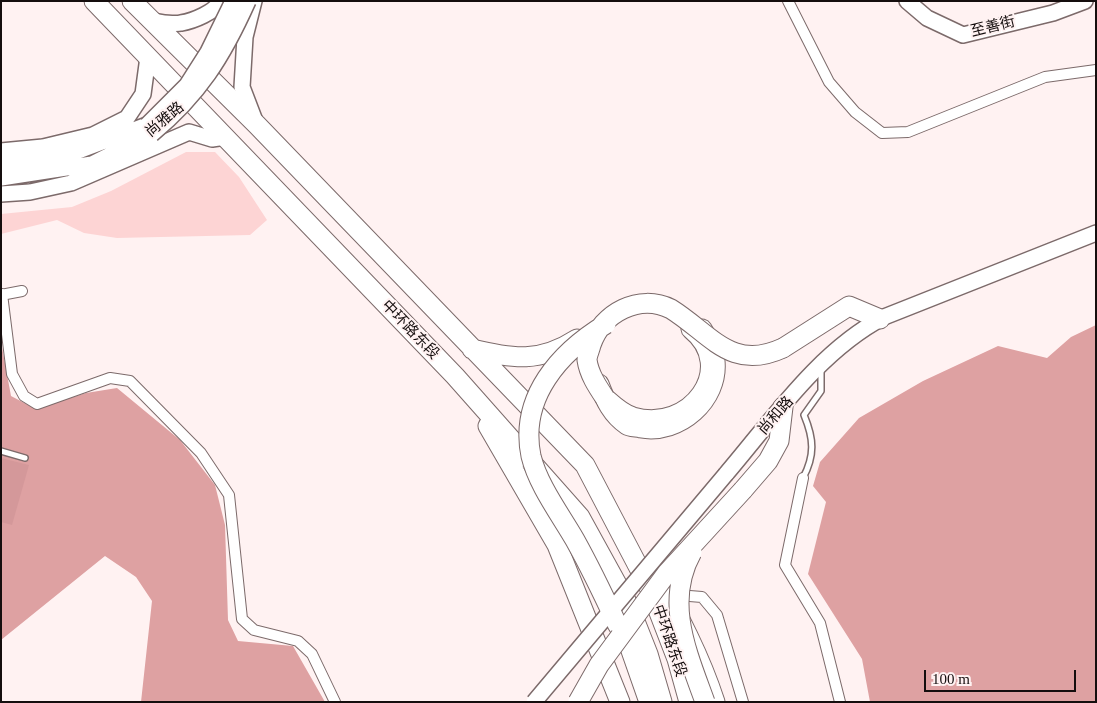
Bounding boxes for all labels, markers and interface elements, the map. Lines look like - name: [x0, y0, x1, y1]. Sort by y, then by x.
- street label: 至善街: [969, 13, 1017, 41]
- street label: 尚雅路: [142, 99, 188, 141]
- street label: 中环路东段: [377, 297, 443, 363]
- street label: 尚和路: [754, 393, 798, 439]
- street label: 中环路东段: [648, 603, 690, 679]
- scale bar: [927, 660, 1080, 692]
- text: 100 m: [932, 671, 970, 687]

